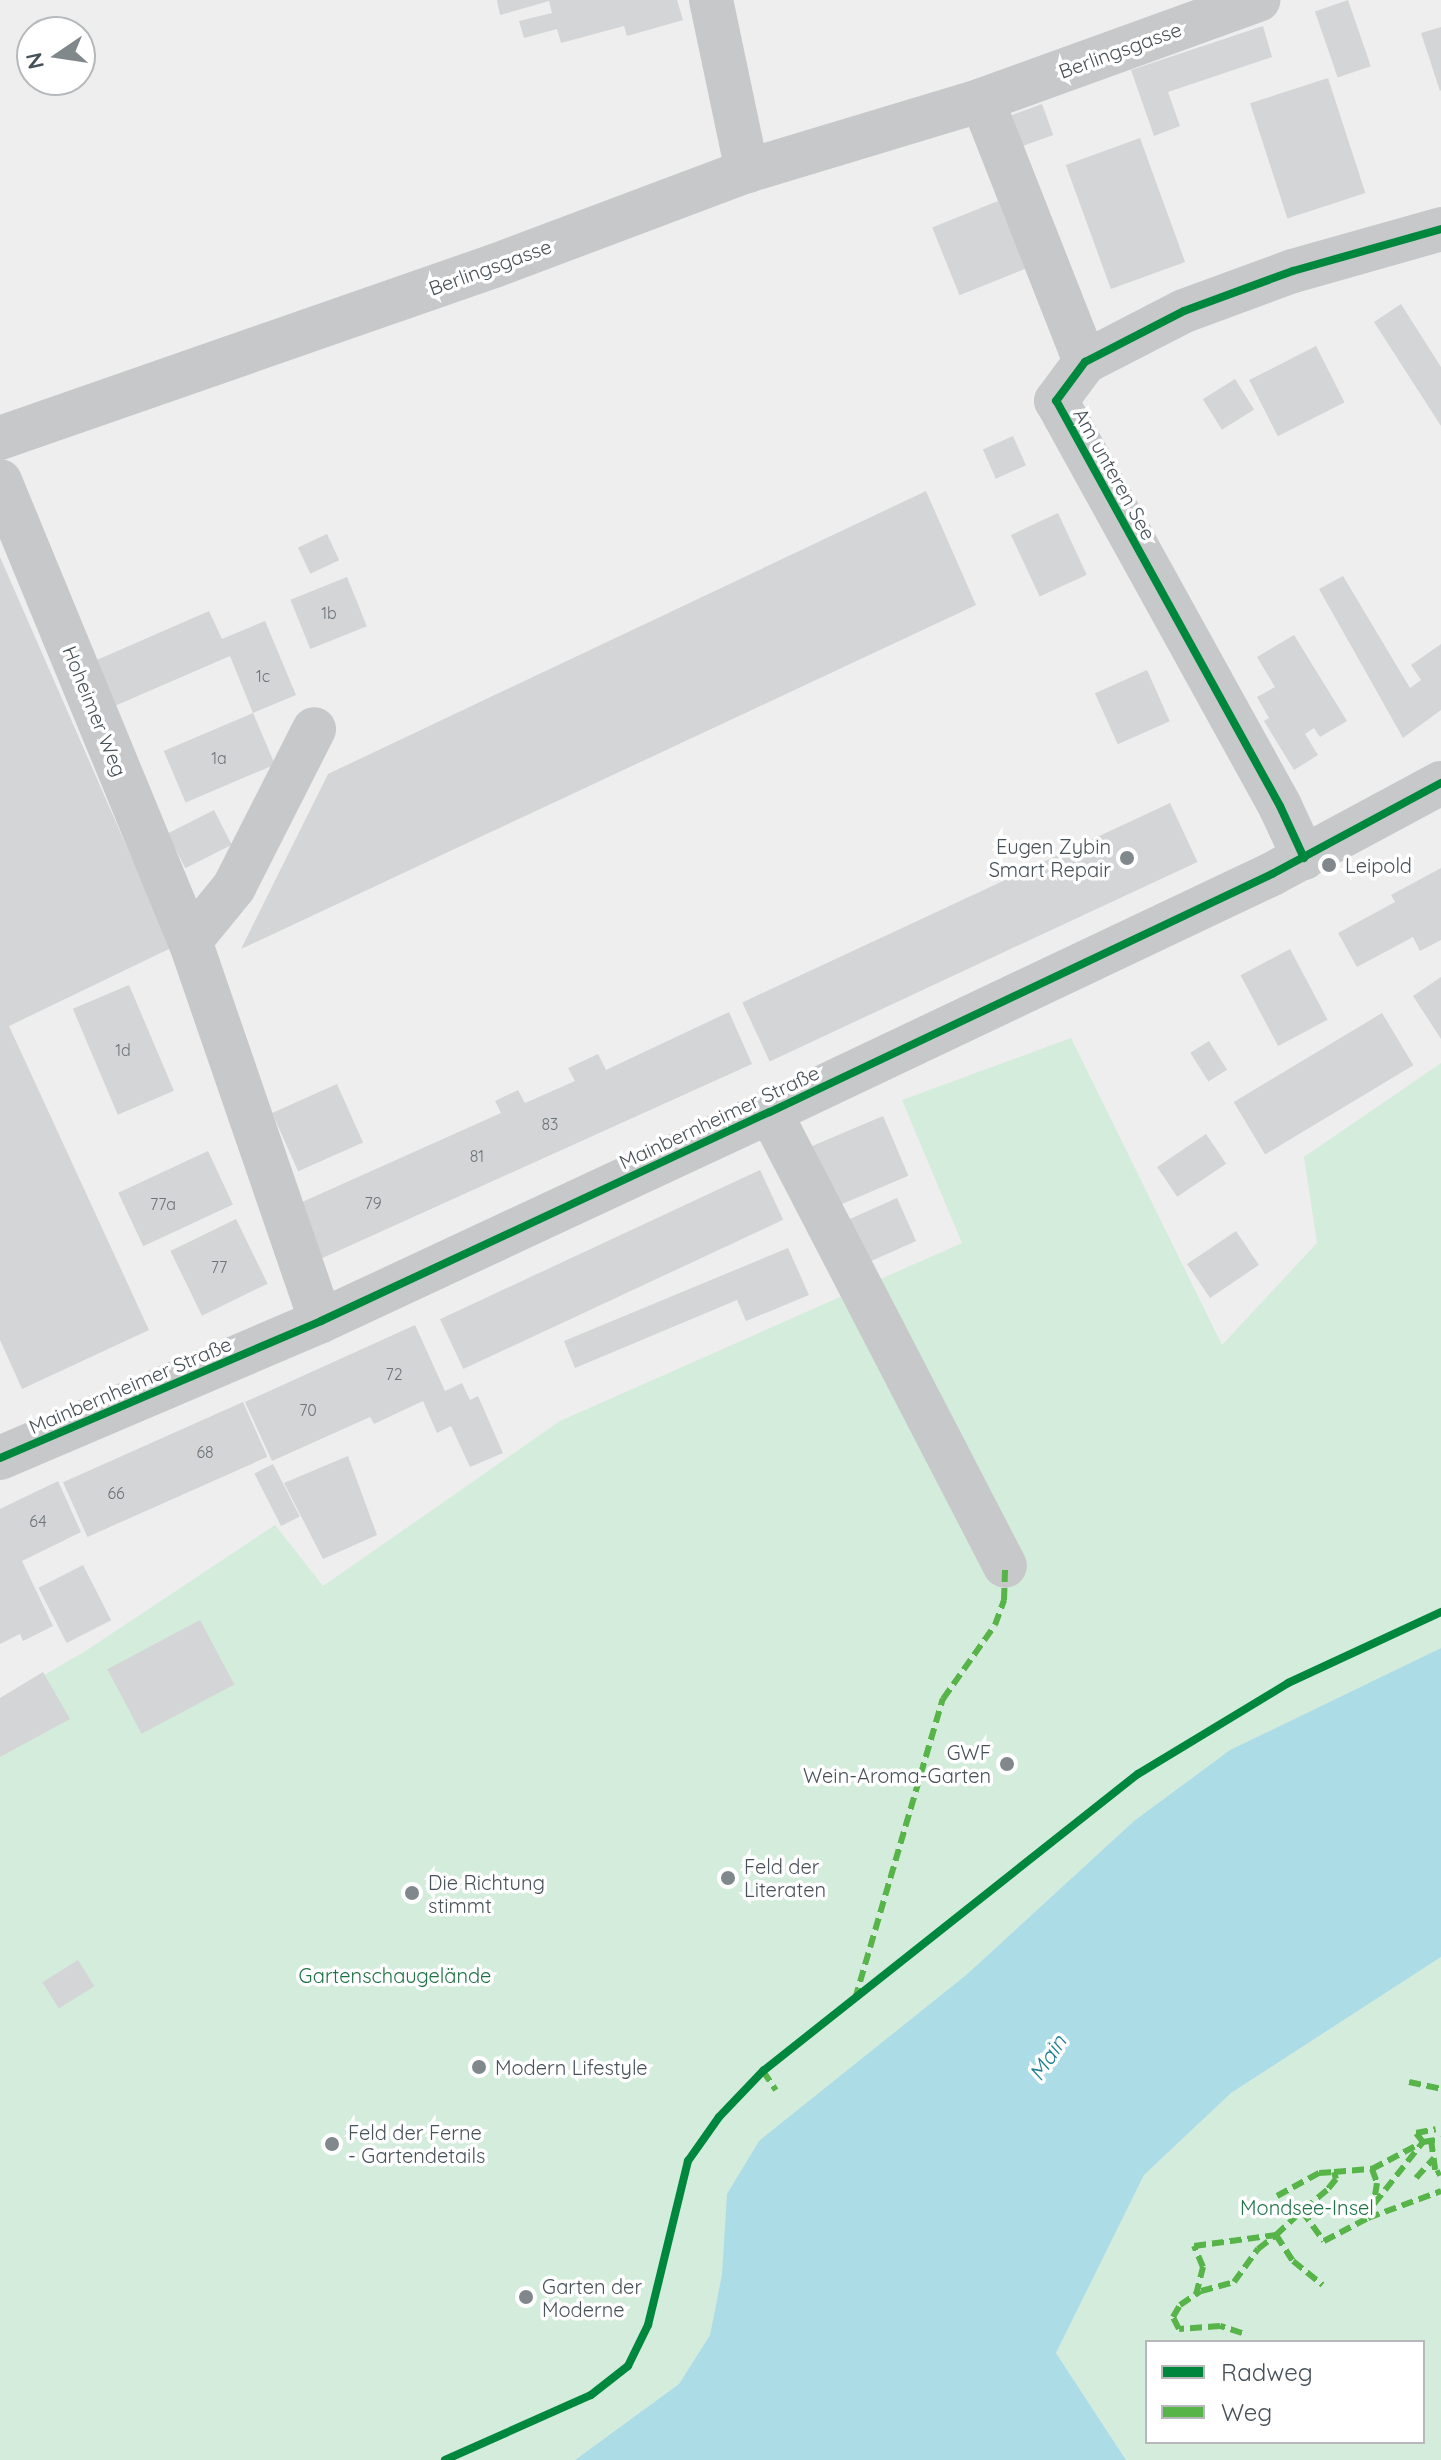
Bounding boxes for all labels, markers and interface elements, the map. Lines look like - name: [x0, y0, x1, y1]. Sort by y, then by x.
- north arrow: [16, 16, 96, 96]
- street label: Berlingsgasse: [1055, 17, 1185, 83]
- text: N: [19, 50, 50, 72]
- street label: Berlingsgasse: [425, 234, 555, 300]
- street label: Am unteren See: [1069, 404, 1161, 544]
- house number: 1b: [321, 603, 337, 623]
- street label: Hoheimer Weg: [58, 642, 132, 780]
- house number: 1c: [256, 666, 270, 686]
- house number: 1a: [211, 748, 227, 768]
- place label: Eugen Zybin Smart Repair: [989, 834, 1111, 881]
- marker: Eugen Zybin Smart Repair: [1118, 849, 1136, 867]
- place label: Leipold: [1345, 853, 1412, 877]
- marker: Leipold: [1320, 856, 1338, 874]
- house number: 1d: [115, 1040, 131, 1060]
- street label: Mainbernheimer Straße: [615, 1060, 823, 1174]
- house number: 83: [541, 1114, 559, 1134]
- house number: 81: [470, 1146, 484, 1166]
- house number: 79: [364, 1193, 382, 1213]
- house number: 77a: [150, 1194, 176, 1214]
- house number: 77: [211, 1257, 227, 1277]
- street label: Mainbernheimer Straße: [25, 1331, 235, 1439]
- house number: 72: [385, 1364, 403, 1384]
- house number: 70: [299, 1400, 317, 1420]
- house number: 68: [196, 1442, 214, 1462]
- house number: 66: [107, 1483, 125, 1503]
- house number: 64: [29, 1511, 47, 1531]
- place label: GWF Wein-Aroma-Garten: [803, 1740, 991, 1787]
- marker: GWF Wein-Aroma-Garten: [998, 1755, 1016, 1773]
- place label: Feld der Literaten: [744, 1854, 826, 1901]
- marker: Feld der Literaten: [719, 1869, 737, 1887]
- place label: Die Richtung stimmt: [428, 1870, 545, 1917]
- marker: Die Richtung stimmt: [403, 1884, 421, 1902]
- park label: Gartenschaugelände: [299, 1963, 491, 1987]
- water label: Main: [1024, 2030, 1072, 2086]
- place label: Modern Lifestyle: [495, 2055, 648, 2079]
- marker: Modern Lifestyle: [470, 2058, 488, 2076]
- place label: Feld der Ferne - Gartendetails: [348, 2120, 485, 2167]
- marker: Feld der Ferne - Gartendetails: [323, 2135, 341, 2153]
- park label: Mondsee-Insel: [1240, 2195, 1374, 2219]
- place label: Garten der Moderne: [542, 2274, 642, 2321]
- marker: Garten der Moderne: [517, 2288, 535, 2306]
- legend: [1145, 2340, 1425, 2444]
- text: Radweg: [1221, 2357, 1313, 2387]
- text: Weg: [1221, 2397, 1272, 2427]

